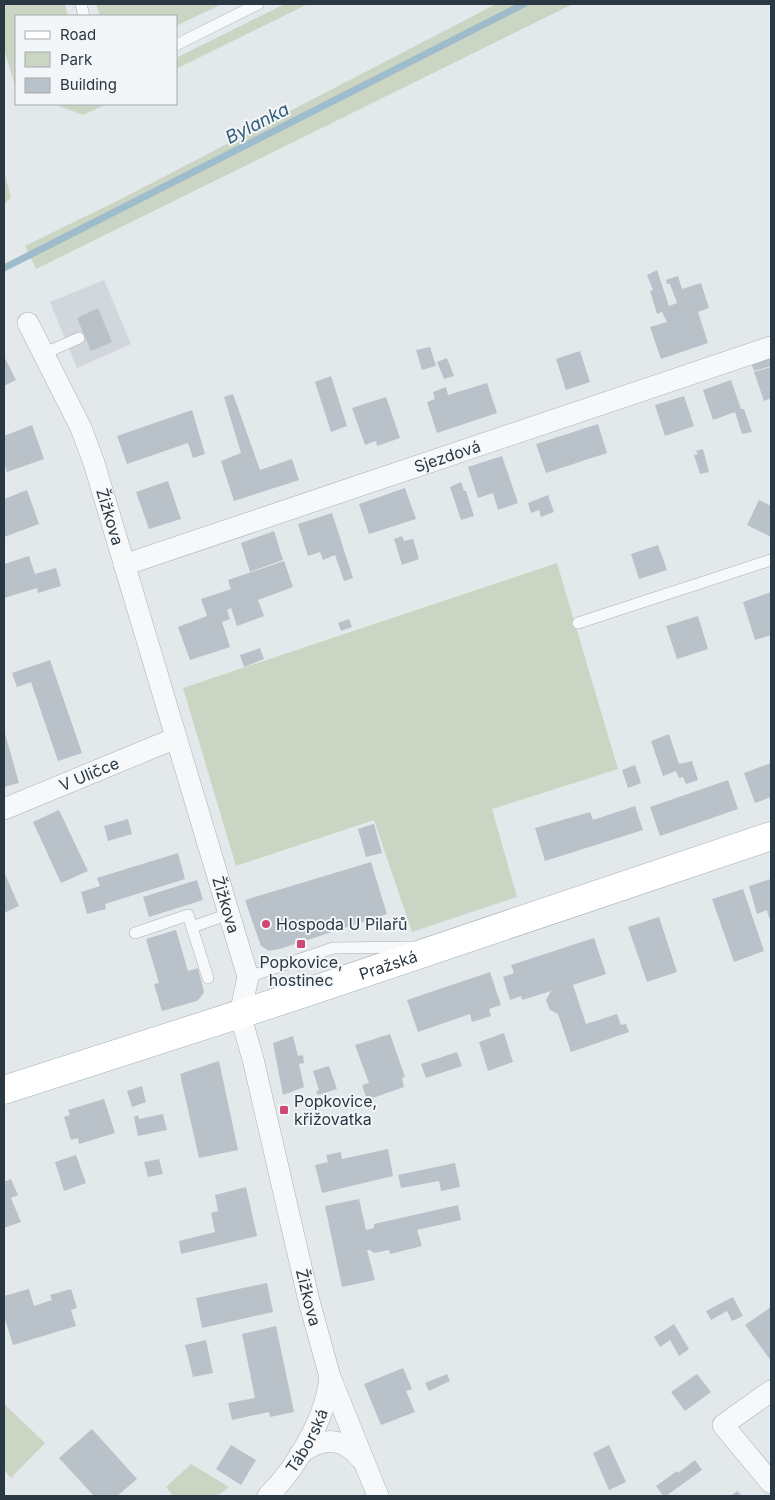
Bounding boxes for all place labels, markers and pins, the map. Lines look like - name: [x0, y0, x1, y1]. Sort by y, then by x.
- place label: Hospoda U Pilařů: [276, 914, 407, 934]
- marker: Hospoda U Pilařů: [260, 918, 272, 930]
- marker: Popkovice, hostinec: [295, 938, 307, 950]
- place label: Popkovice, hostinec: [259, 952, 343, 990]
- place label: Popkovice, křižovatka: [294, 1091, 377, 1129]
- marker: Popkovice, křižovatka: [278, 1104, 290, 1116]

